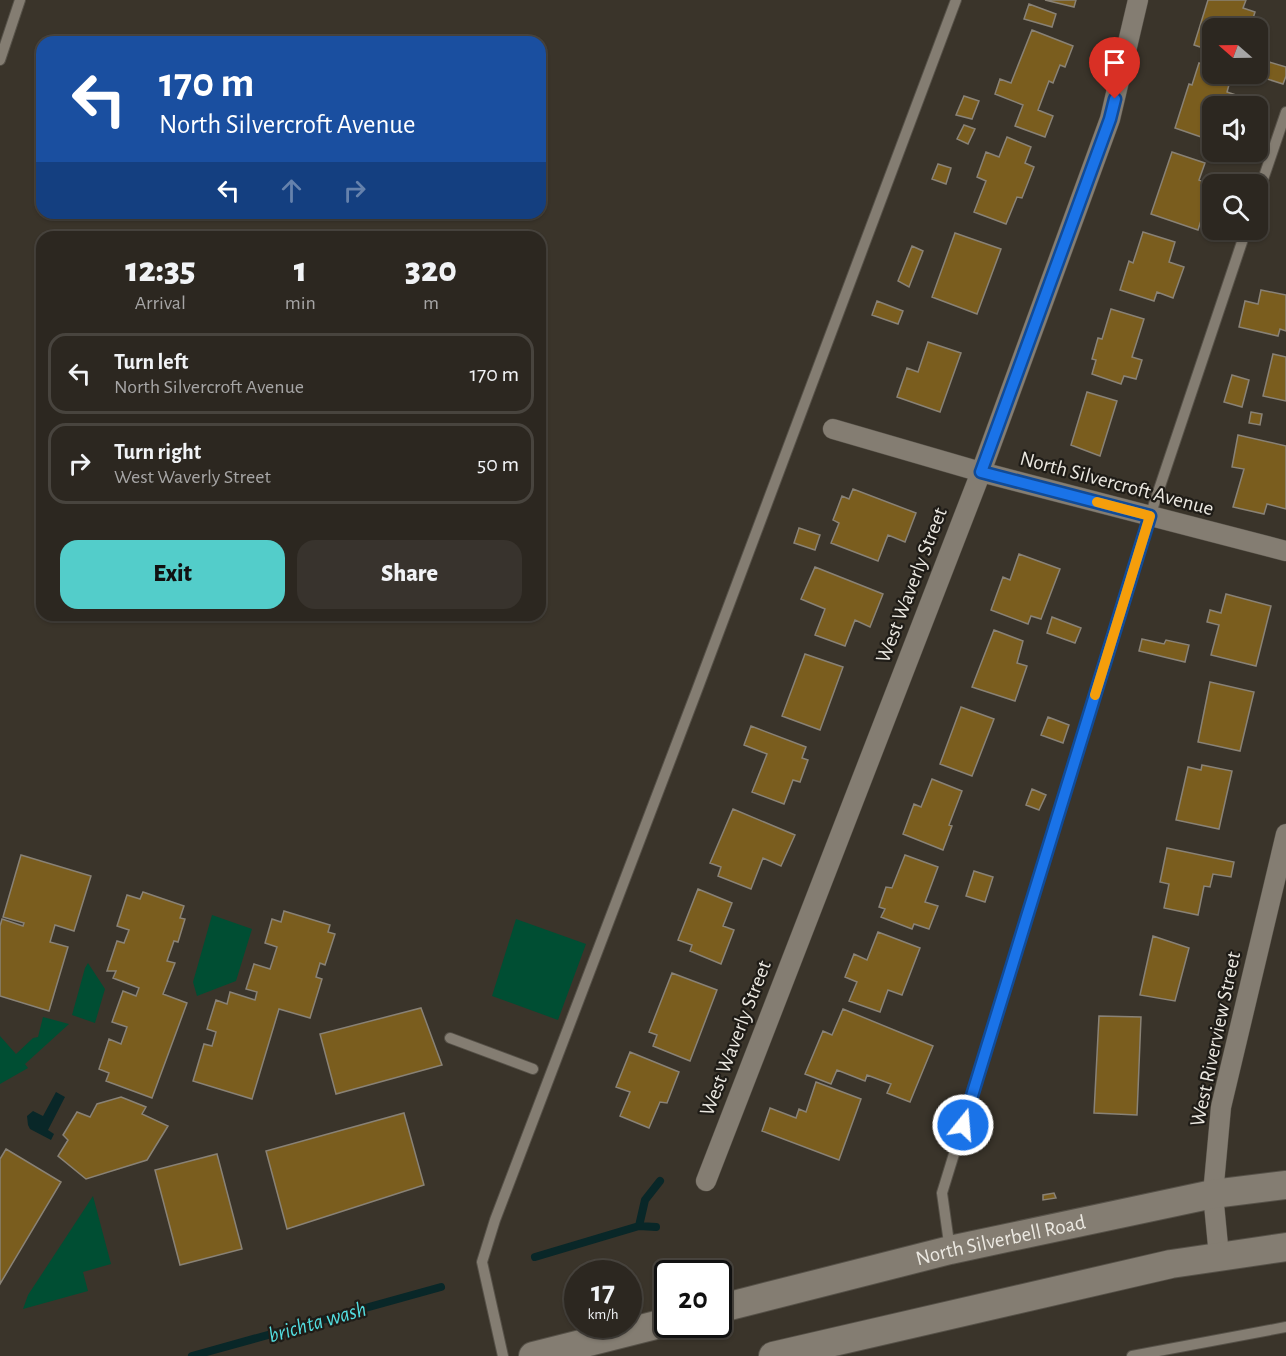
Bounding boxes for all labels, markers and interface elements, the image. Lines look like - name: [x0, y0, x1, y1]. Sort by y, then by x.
- north arrow: [1202, 18, 1268, 84]
- map controls: [1202, 18, 1268, 240]
- pin: [1089, 37, 1140, 99]
- icon: arrive: [1098, 46, 1131, 79]
- icon: left: [60, 60, 138, 138]
- text: 170 m: [159, 62, 254, 104]
- button: sound: [1202, 96, 1268, 162]
- text: North Silvercroft Avenue: [159, 111, 416, 138]
- icon: left: [212, 174, 245, 207]
- icon: ahead: [275, 174, 308, 207]
- icon: right: [338, 174, 371, 207]
- button: search: [1202, 174, 1268, 240]
- text: 12:35: [125, 252, 196, 288]
- text: 1: [294, 252, 307, 288]
- text: 320: [405, 252, 457, 288]
- text: Arrival: [135, 293, 186, 313]
- text: min: [285, 293, 316, 313]
- text: m: [423, 293, 439, 313]
- text: Turn left: [114, 351, 188, 373]
- icon: left: [63, 357, 96, 390]
- text: 170 m: [469, 363, 519, 385]
- text: North Silvercroft Avenue: [114, 377, 304, 397]
- text: Turn right: [114, 441, 201, 463]
- icon: right: [63, 447, 96, 480]
- street label: North Silvercroft Avenue: [1018, 448, 1216, 519]
- text: 50 m: [477, 453, 519, 475]
- text: West Waverly Street: [114, 467, 271, 487]
- street label: West Waverly Street: [872, 504, 951, 666]
- button: Exit: [60, 540, 285, 609]
- button: Share: [297, 540, 522, 609]
- street label: West Riverview Street: [1187, 949, 1244, 1128]
- street label: West Waverly Street: [696, 957, 775, 1119]
- position arrow: [931, 1093, 995, 1157]
- street label: North Silverbell Road: [914, 1211, 1088, 1269]
- speed limit sign: 20: [654, 1260, 732, 1338]
- text: 17: [591, 1277, 615, 1307]
- water label: brichta wash: [266, 1297, 369, 1346]
- text: km/h: [588, 1307, 618, 1322]

